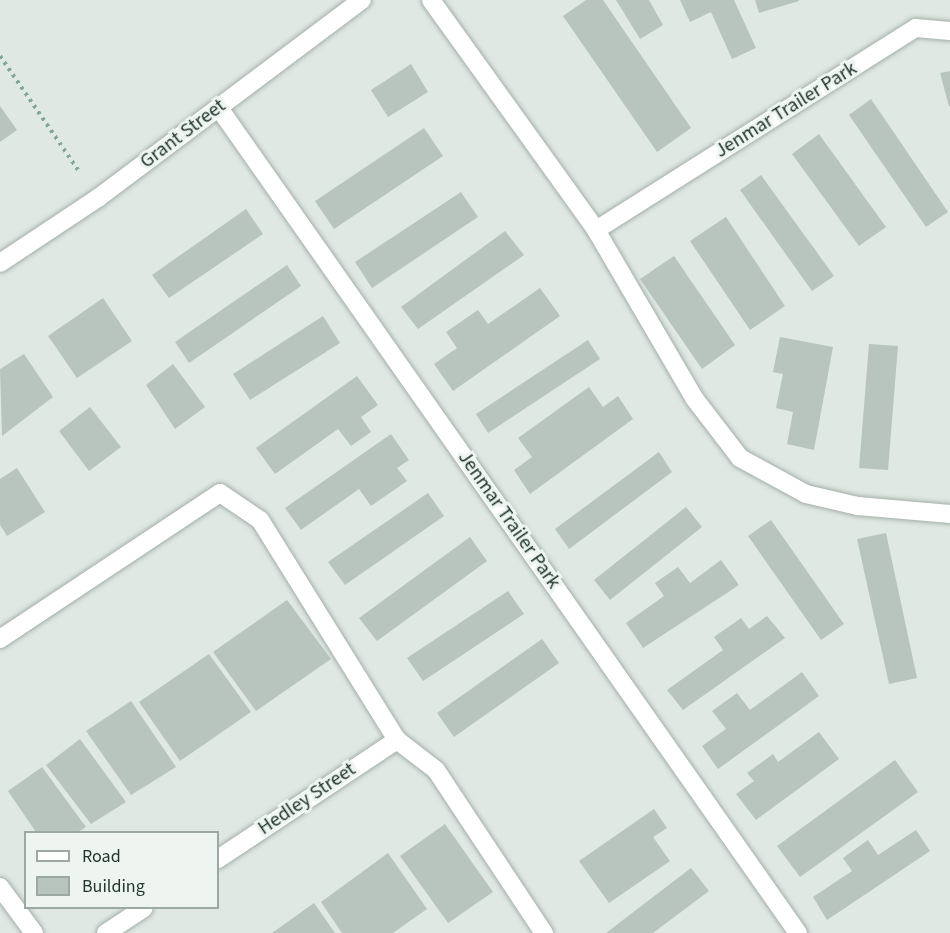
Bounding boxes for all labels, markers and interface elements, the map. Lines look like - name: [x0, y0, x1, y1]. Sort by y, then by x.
- street label: Jenmar Trailer Park: [711, 57, 861, 163]
- street label: Grant Street: [136, 94, 230, 174]
- street label: Jenmar Trailer Park: [453, 447, 565, 593]
- street label: Hedley Street: [254, 758, 360, 840]
- legend: [24, 831, 219, 909]
- text: Road: [82, 844, 121, 869]
- text: Building: [82, 874, 145, 899]

